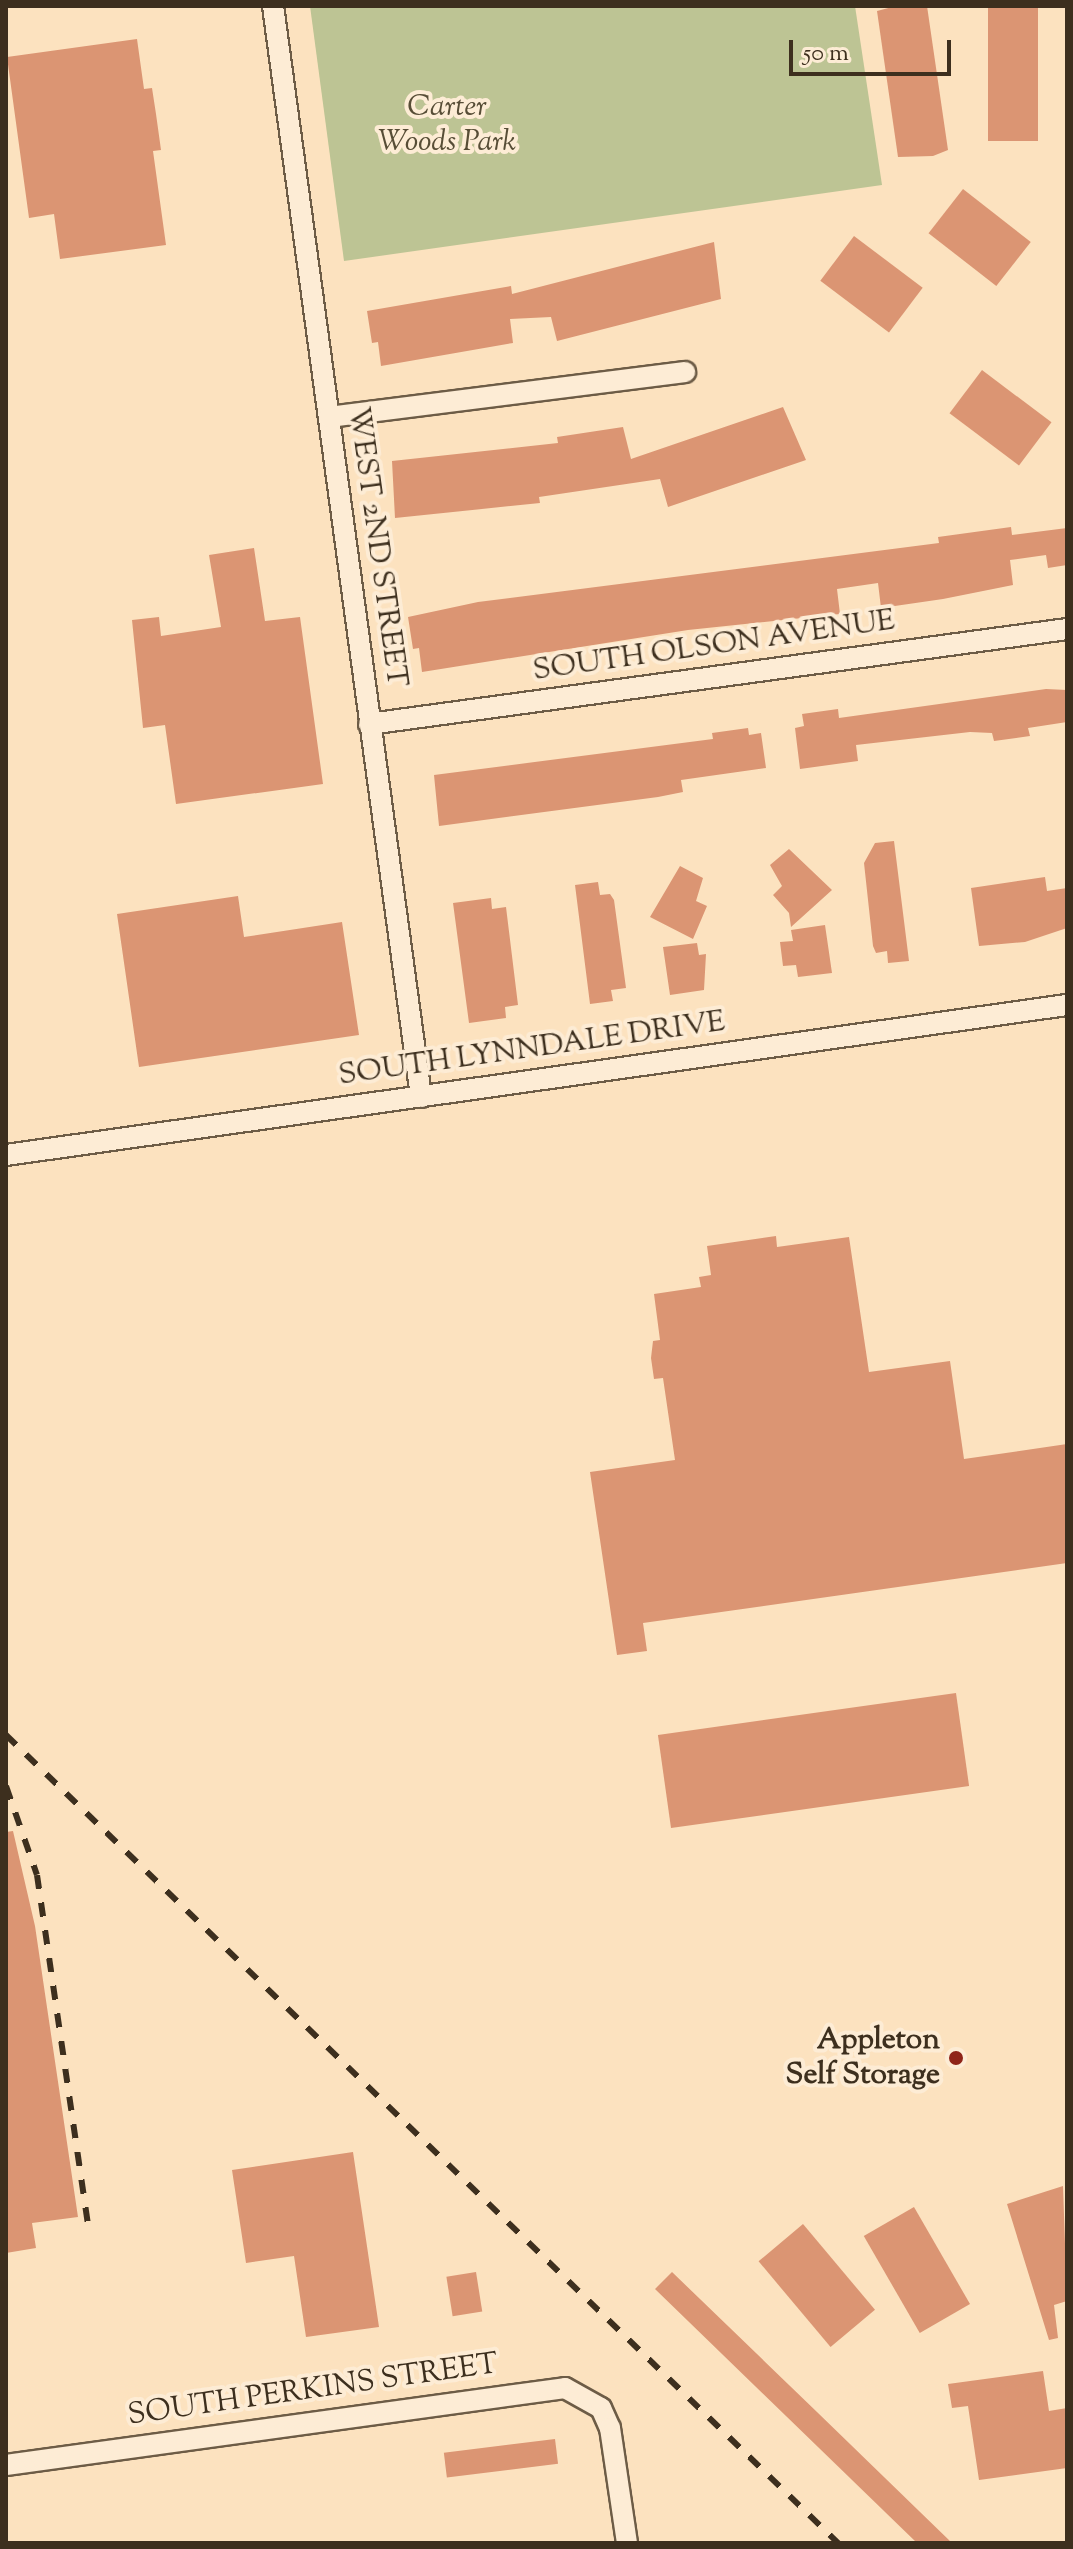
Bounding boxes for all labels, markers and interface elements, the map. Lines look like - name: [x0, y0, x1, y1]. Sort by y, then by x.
- scale bar: [793, 24, 955, 74]
- text: 50 m: [803, 37, 849, 71]
- park label: Carter Woods Park: [378, 90, 516, 160]
- street label: WEST 2ND STREET: [338, 404, 414, 690]
- street label: SOUTH OLSON AVENUE: [531, 604, 897, 690]
- street label: SOUTH LYNNDALE DRIVE: [336, 1005, 728, 1095]
- place label: Appleton Self Storage: [786, 2023, 940, 2094]
- marker: Appleton Self Storage: [947, 2049, 965, 2067]
- street label: SOUTH PERKINS STREET: [126, 2347, 500, 2435]

